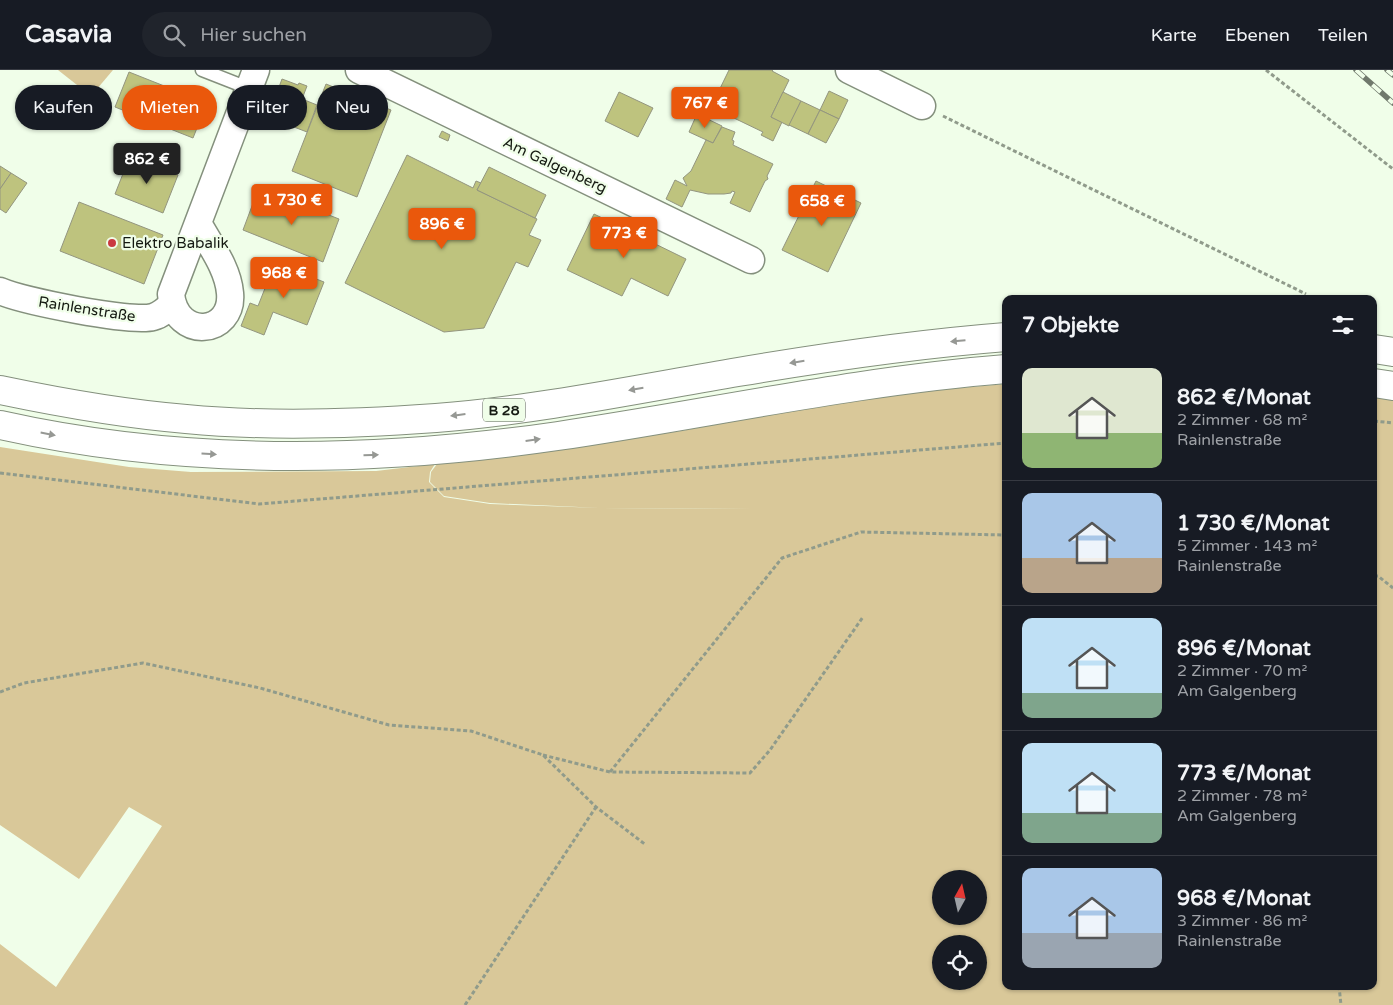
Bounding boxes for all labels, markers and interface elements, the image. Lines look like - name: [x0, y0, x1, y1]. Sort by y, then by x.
- search box: [142, 12, 492, 57]
- text: Casavia: [25, 20, 112, 49]
- icon: search: [160, 21, 188, 49]
- text: Hier suchen: [200, 24, 307, 46]
- text: Karte: [1151, 24, 1197, 46]
- text: Ebenen: [1225, 24, 1290, 46]
- text: Teilen: [1318, 24, 1368, 46]
- chip: Kaufen: [15, 85, 112, 130]
- chip: Mieten: [122, 85, 217, 130]
- chip: Filter: [227, 85, 307, 130]
- chip: Neu: [317, 85, 388, 130]
- pin: 767 €: [670, 87, 740, 129]
- text: 767 €: [682, 93, 728, 113]
- street label: Am Galgenberg: [500, 133, 610, 197]
- pin: 862 €: [112, 142, 182, 185]
- text: 862 €: [124, 149, 170, 169]
- pin: 1 730 €: [246, 184, 338, 226]
- pin: 658 €: [787, 184, 857, 227]
- text: 1 730 €: [262, 190, 322, 210]
- text: 658 €: [799, 191, 845, 211]
- pin: 896 €: [407, 208, 477, 250]
- text: 896 €: [419, 214, 465, 234]
- pin: 773 €: [589, 216, 659, 259]
- text: 773 €: [601, 223, 647, 243]
- place label: Elektro Babalik: [122, 234, 229, 252]
- marker: Elektro Babalik: [106, 237, 118, 249]
- pin: 968 €: [249, 256, 319, 299]
- text: 968 €: [261, 263, 307, 283]
- street label: Rainlenstraße: [37, 292, 137, 326]
- icon: filters: [1329, 311, 1357, 339]
- text: 7 Objekte: [1022, 313, 1119, 338]
- one-way arrow: [949, 337, 965, 345]
- one-way arrow: [788, 359, 804, 367]
- text: 862 €/Monat: [1177, 385, 1311, 410]
- one-way arrow: [628, 386, 644, 394]
- icon: home: [1062, 388, 1122, 448]
- road number: B 28: [483, 398, 525, 422]
- text: 2 Zimmer · 68 m²: [1177, 410, 1307, 430]
- one-way arrow: [450, 411, 466, 419]
- one-way arrow: [40, 430, 56, 438]
- text: Rainlenstraße: [1177, 430, 1282, 450]
- one-way arrow: [525, 435, 541, 443]
- one-way arrow: [201, 450, 217, 458]
- one-way arrow: [364, 451, 380, 459]
- text: 1 730 €/Monat: [1177, 511, 1329, 536]
- icon: home: [1062, 513, 1122, 573]
- text: 5 Zimmer · 143 m²: [1177, 536, 1317, 556]
- text: Rainlenstraße: [1177, 556, 1282, 576]
- text: 896 €/Monat: [1177, 636, 1311, 661]
- icon: home: [1062, 638, 1122, 698]
- text: 2 Zimmer · 70 m²: [1177, 661, 1307, 681]
- text: Am Galgenberg: [1177, 681, 1297, 701]
- text: 773 €/Monat: [1177, 761, 1311, 786]
- icon: home: [1062, 763, 1122, 823]
- text: 2 Zimmer · 78 m²: [1177, 786, 1307, 806]
- text: Am Galgenberg: [1177, 806, 1297, 826]
- north arrow: [932, 870, 988, 925]
- map controls: [932, 870, 987, 990]
- text: 968 €/Monat: [1177, 886, 1311, 911]
- icon: home: [1062, 888, 1122, 948]
- text: 3 Zimmer · 86 m²: [1177, 911, 1307, 931]
- text: Rainlenstraße: [1177, 931, 1282, 951]
- button: locate: [932, 935, 987, 990]

